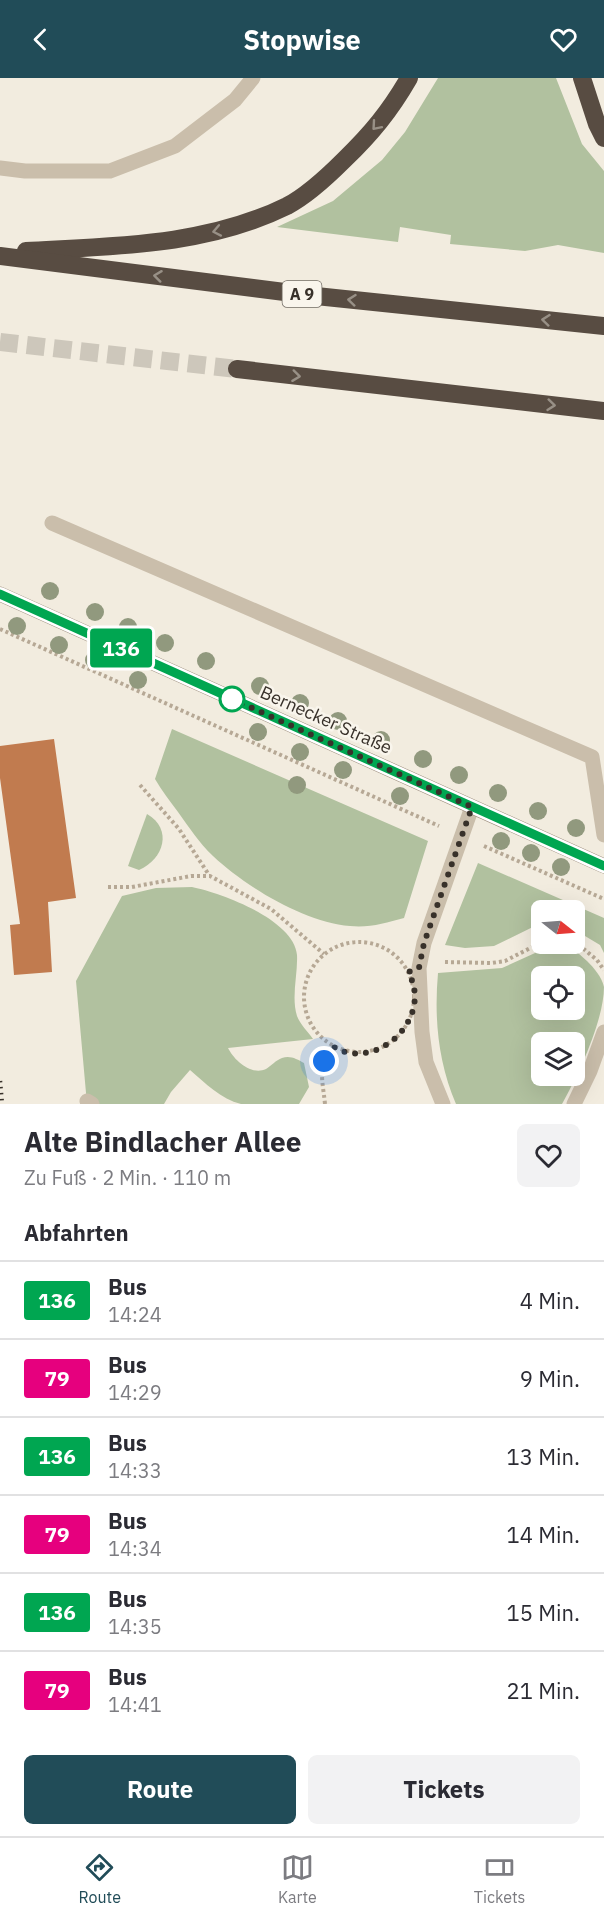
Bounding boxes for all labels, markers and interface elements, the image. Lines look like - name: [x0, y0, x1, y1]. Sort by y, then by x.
- text: Stopwise: [243, 22, 361, 57]
- icon: back: [24, 23, 57, 56]
- icon: heart: [547, 23, 580, 56]
- one-way arrow: [372, 119, 383, 130]
- one-way arrow: [212, 224, 222, 237]
- one-way arrow: [154, 270, 163, 283]
- road number: A 9: [282, 281, 322, 307]
- one-way arrow: [347, 294, 356, 306]
- one-way arrow: [541, 314, 550, 327]
- one-way arrow: [291, 369, 300, 381]
- one-way arrow: [546, 398, 555, 411]
- line badge: 136: [86, 628, 156, 668]
- text: 136: [102, 634, 140, 662]
- street label: Bernecker Straße: [257, 680, 396, 759]
- unlabelled marker: [219, 686, 245, 712]
- north arrow: [531, 900, 585, 954]
- map controls: [531, 900, 585, 1086]
- button: locate: [531, 966, 585, 1020]
- button: layers: [531, 1032, 585, 1086]
- your location: [309, 1046, 339, 1076]
- text: Alte Bindlacher Allee: [24, 1123, 302, 1160]
- button: heart: [517, 1124, 580, 1187]
- text: Zu Fuß · 2 Min. · 110 m: [24, 1164, 231, 1191]
- text: Abfahrten: [24, 1218, 129, 1247]
- text: Bus: [108, 1272, 147, 1301]
- text: 136: [38, 1286, 76, 1314]
- text: 4 Min.: [520, 1286, 580, 1315]
- text: 14:24: [108, 1301, 162, 1328]
- text: Bus: [108, 1350, 147, 1379]
- text: 79: [44, 1364, 70, 1392]
- text: 9 Min.: [520, 1364, 580, 1393]
- text: 14:29: [108, 1379, 162, 1406]
- text: Bus: [108, 1428, 147, 1457]
- text: 136: [38, 1442, 76, 1470]
- text: 13 Min.: [507, 1442, 580, 1471]
- text: 14:33: [108, 1457, 162, 1484]
- text: Bus: [108, 1506, 147, 1535]
- text: 79: [44, 1520, 70, 1548]
- text: 14 Min.: [507, 1520, 580, 1549]
- text: 14:34: [108, 1535, 162, 1562]
- text: Bus: [108, 1584, 147, 1613]
- text: 136: [38, 1598, 76, 1626]
- text: 15 Min.: [507, 1598, 580, 1627]
- text: 14:35: [108, 1613, 162, 1640]
- text: Bus: [108, 1662, 147, 1691]
- text: 79: [44, 1676, 70, 1704]
- text: 21 Min.: [507, 1676, 580, 1705]
- text: 14:41: [108, 1691, 162, 1718]
- button: Route: [24, 1755, 296, 1824]
- button: Tickets: [308, 1755, 580, 1824]
- tab: Route: [79, 1851, 121, 1907]
- tab: Karte: [278, 1851, 317, 1907]
- tab: Tickets: [474, 1851, 525, 1907]

